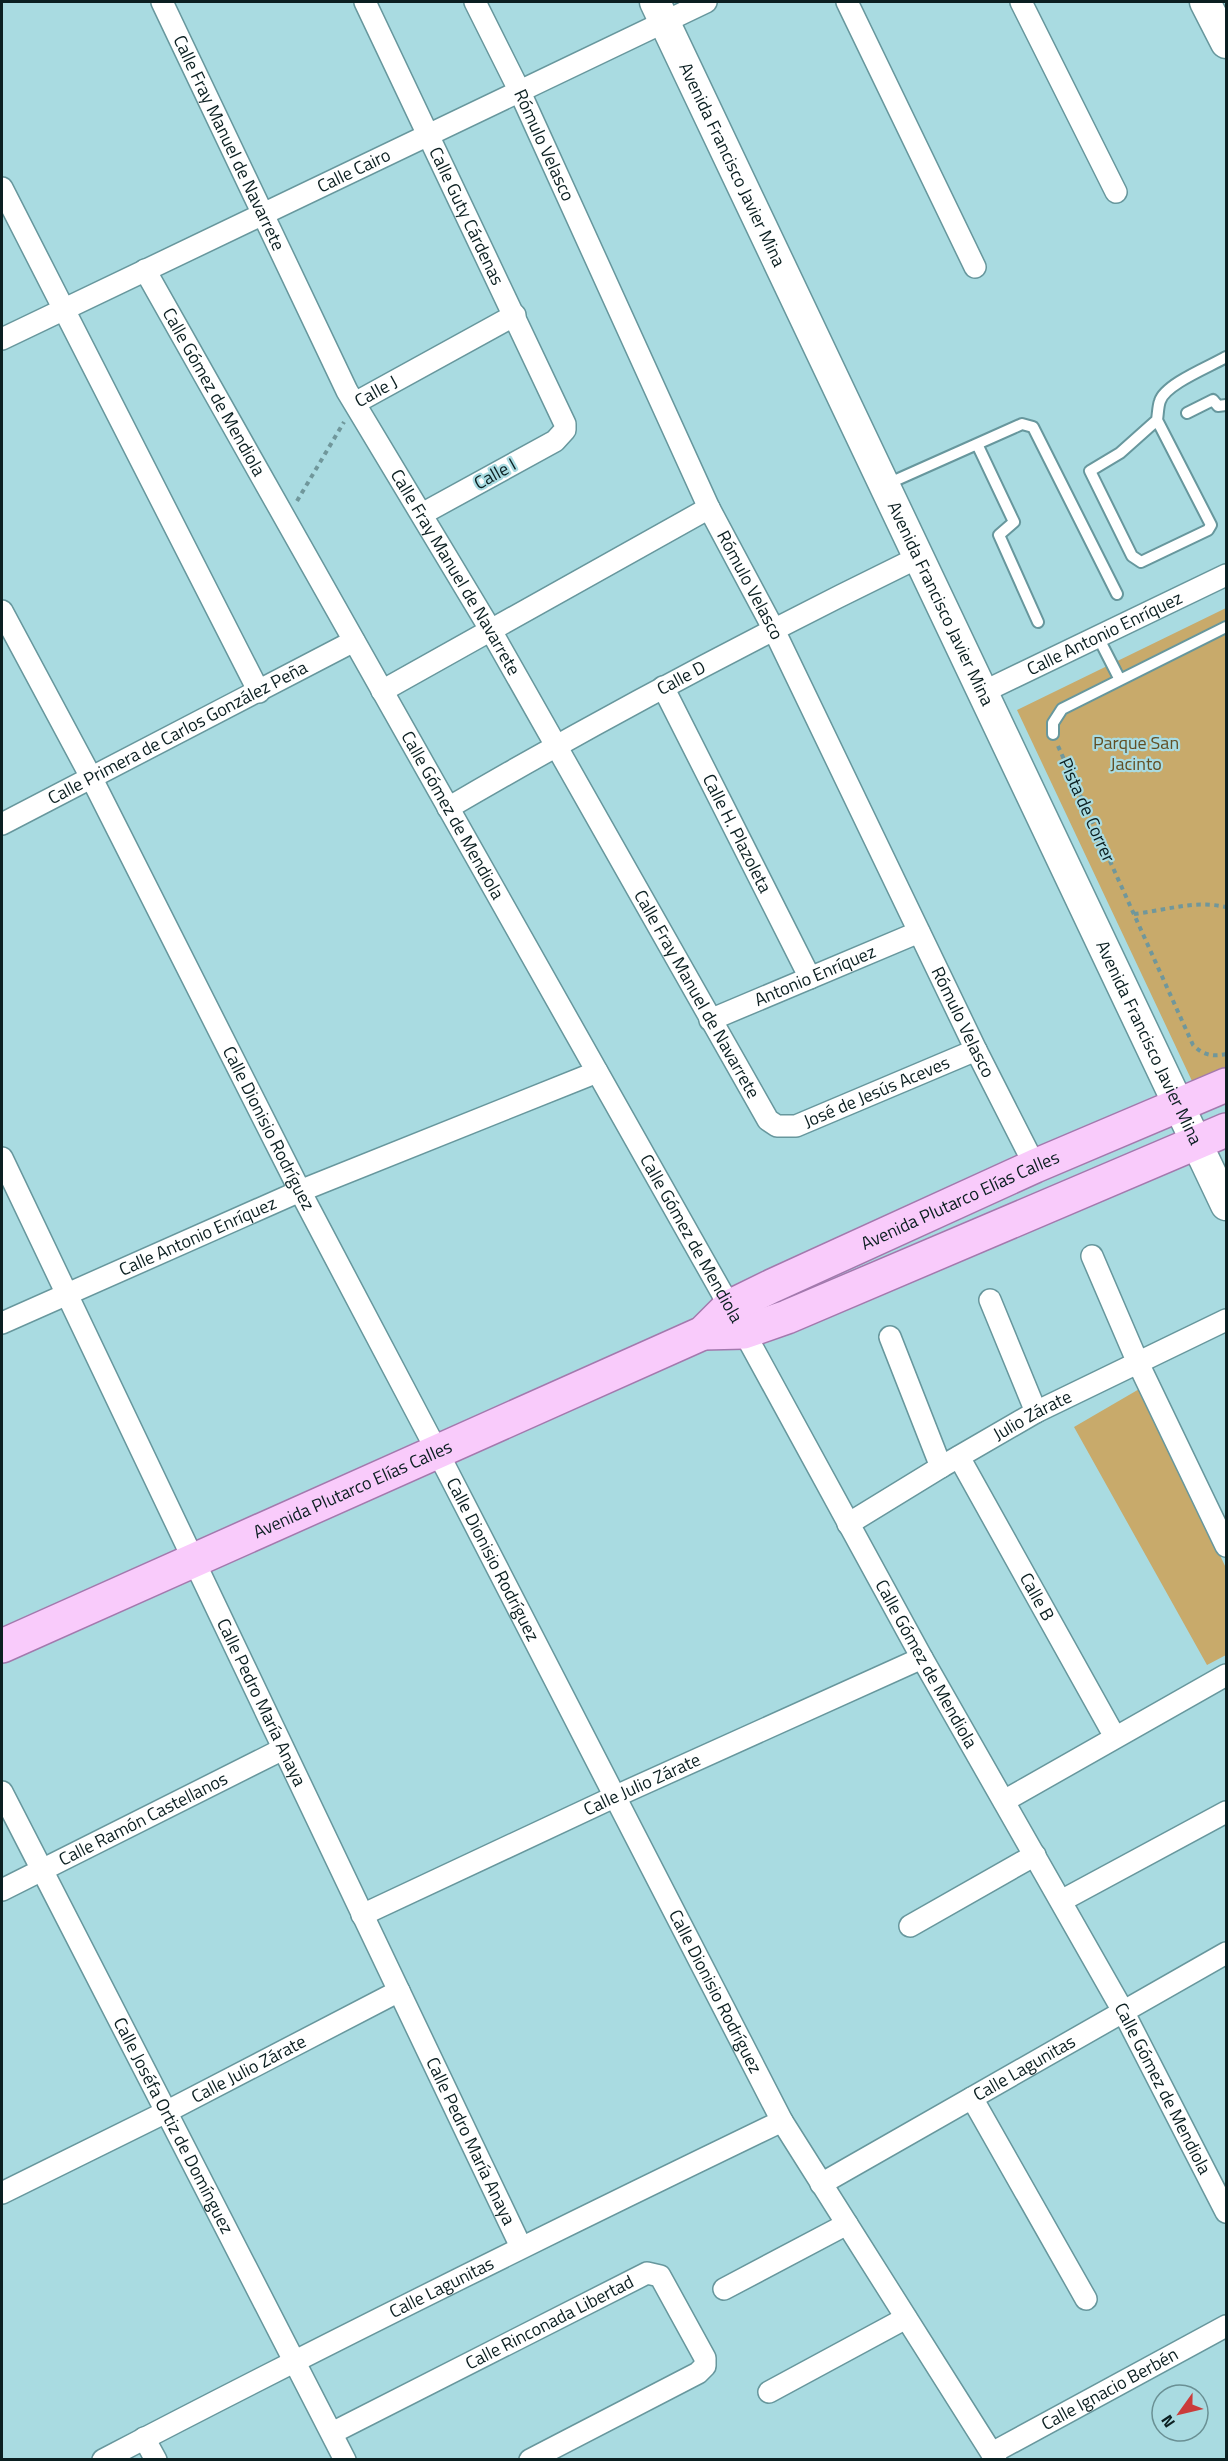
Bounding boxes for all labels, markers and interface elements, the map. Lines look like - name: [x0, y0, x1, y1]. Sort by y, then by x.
- street label: Calle Fray Manuel de Navarrete: [167, 30, 292, 255]
- street label: Avenida Francisco Javier Mina: [673, 58, 793, 271]
- street label: Rómulo Velasco: [507, 85, 582, 205]
- street label: Calle Cairo: [312, 141, 395, 199]
- street label: Calle Guty Cárdenas: [423, 142, 511, 290]
- street label: Calle Gómez de Mendiola: [156, 302, 273, 481]
- street label: Calle J: [349, 368, 402, 414]
- street label: Calle I: [469, 451, 521, 496]
- street label: Calle Fray Manuel de Navarrete: [384, 464, 528, 680]
- street label: Avenida Francisco Javier Mina: [881, 497, 1001, 710]
- street label: Rómulo Velasco: [710, 525, 791, 644]
- street label: Calle Antonio Enríquez: [1022, 584, 1187, 682]
- street label: Calle Primera de Carlos González Peña: [43, 653, 312, 811]
- street label: Calle D: [652, 654, 710, 702]
- street label: Calle Gómez de Mendiola: [395, 726, 511, 904]
- park label: Parque San Jacinto: [1093, 729, 1179, 777]
- street label: Pista de Correr: [1052, 753, 1122, 866]
- street label: Calle H. Plazoleta: [696, 769, 779, 897]
- street label: Calle Fray Manuel de Navarrete: [627, 885, 767, 1103]
- street label: Avenida Francisco Javier Mina: [1089, 936, 1210, 1149]
- street label: Antonio Enríquez: [750, 938, 880, 1013]
- street label: Rómulo Velasco: [925, 962, 1002, 1082]
- street label: Calle Dionisio Rodríguez: [216, 1041, 322, 1215]
- street label: José de Jesús Aceves: [799, 1049, 954, 1134]
- street label: Avenida Plutarco Elías Calles: [856, 1143, 1063, 1257]
- street label: Calle Gómez de Mendiola: [633, 1149, 750, 1328]
- street label: Calle Antonio Enríquez: [114, 1189, 281, 1283]
- street label: Julio Zárate: [988, 1383, 1076, 1447]
- street label: Avenida Plutarco Elías Calles: [249, 1433, 456, 1545]
- street label: Calle Dionisio Rodríguez: [440, 1473, 547, 1646]
- street label: Calle B: [1013, 1568, 1062, 1626]
- street label: Calle Gómez de Mendiola: [869, 1574, 985, 1753]
- street label: Calle Pedro María Anaya: [210, 1614, 313, 1791]
- street label: Calle Julio Zárate: [579, 1746, 705, 1822]
- street label: Calle Ramón Castellanos: [54, 1765, 232, 1872]
- street label: Calle Dionisio Rodríguez: [662, 1905, 769, 2078]
- street label: Calle Gómez de Mendiola: [1108, 1997, 1218, 2179]
- street label: Calle Joséfa Ortiz de Domínguez: [107, 2012, 241, 2238]
- street label: Calle Julio Zárate: [186, 2028, 311, 2110]
- street label: Calle Lagunitas: [968, 2028, 1080, 2108]
- street label: Calle Pedro María Anaya: [419, 2052, 523, 2229]
- street label: Calle Lagunitas: [384, 2250, 498, 2325]
- street label: Calle Rinconada Libertad: [460, 2268, 638, 2376]
- street label: Calle Ignacio Berbén: [1036, 2340, 1183, 2437]
- north arrow: [1150, 2383, 1210, 2443]
- text: N: [1155, 2410, 1181, 2433]

